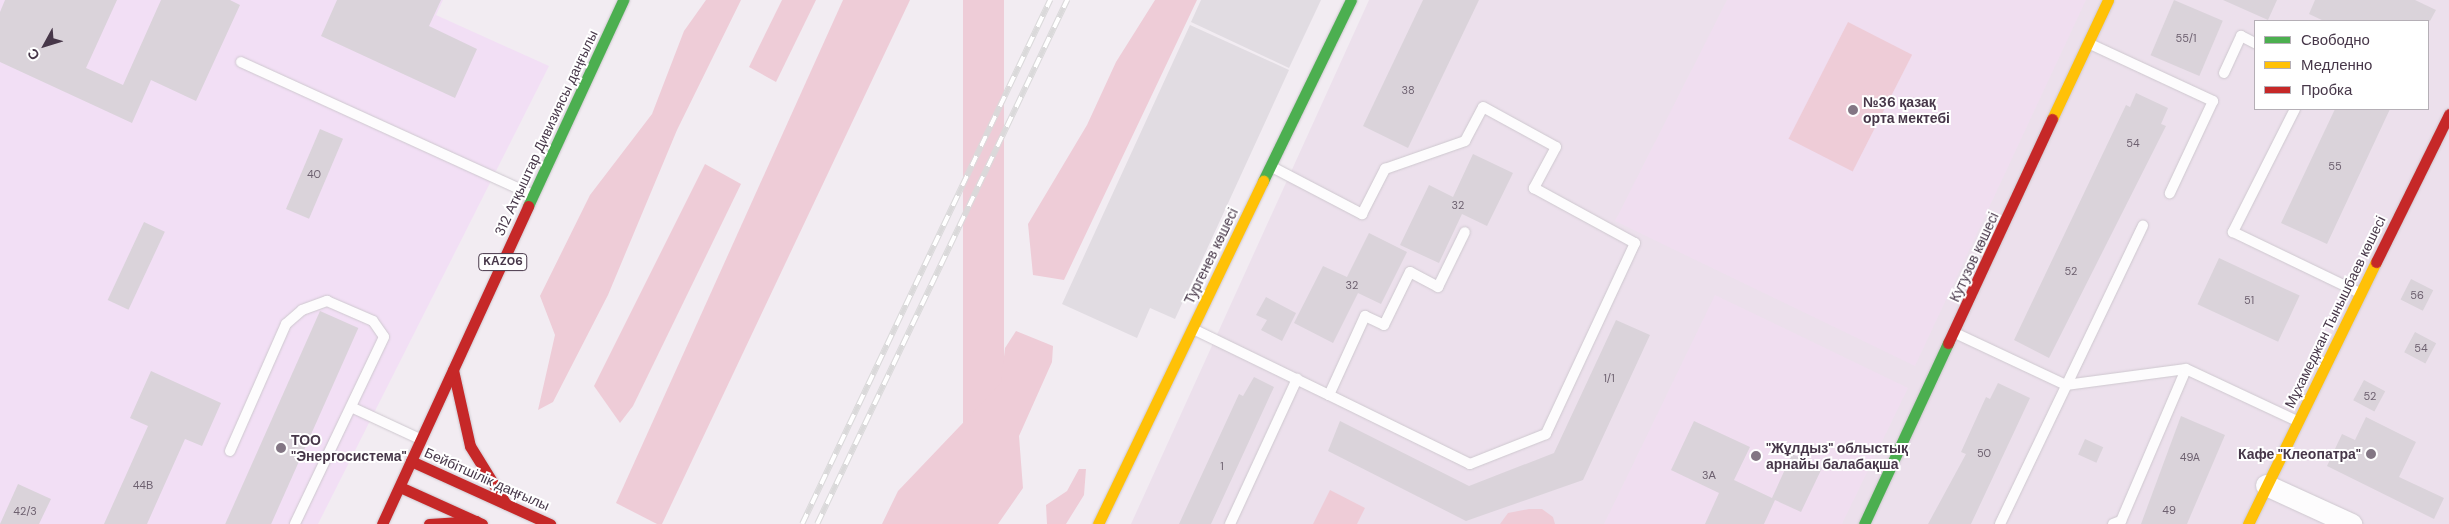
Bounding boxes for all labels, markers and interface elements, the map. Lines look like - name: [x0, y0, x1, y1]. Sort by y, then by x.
- north arrow: [20, 20, 70, 70]
- legend: [2254, 20, 2429, 110]
- street label: 312 Атқыштар Дивизиясы даңғылы: [491, 28, 601, 238]
- text: Свободно: [2301, 30, 2370, 50]
- house number: 55/1: [2176, 31, 2196, 45]
- text: С: [23, 45, 44, 64]
- text: Медленно: [2301, 55, 2372, 75]
- text: Пробка: [2301, 80, 2352, 100]
- house number: 38: [1401, 83, 1415, 97]
- place label: №36 қазақ орта мектебі: [1863, 94, 1950, 126]
- marker: №36 қазақ орта мектебі: [1847, 104, 1859, 116]
- house number: 54: [2126, 136, 2140, 150]
- house number: 55: [2328, 159, 2342, 173]
- house number: 40: [307, 167, 321, 181]
- house number: 32: [1452, 198, 1464, 212]
- street label: Тургенев көшесі: [1181, 205, 1241, 307]
- street label: Кутузов көшесі: [1946, 210, 2002, 304]
- street label: Мұхамеджан Тынышбаев көшесі: [2281, 213, 2389, 411]
- road number: KАZ06: [478, 252, 528, 272]
- house number: 52: [2065, 264, 2077, 278]
- house number: 32: [1346, 278, 1358, 292]
- house number: 56: [2410, 288, 2424, 302]
- house number: 51: [2244, 293, 2254, 307]
- house number: 54: [2414, 341, 2428, 355]
- house number: 1/1: [1603, 371, 1615, 385]
- house number: 52: [2364, 389, 2376, 403]
- place label: ТОО "Энергосистема": [291, 432, 407, 464]
- place label: "Жұлдыз" облыстық арнайы балабақша: [1766, 440, 1908, 472]
- marker: ТОО "Энергосистема": [275, 442, 287, 454]
- street label: Бейбітшілік даңғылы: [422, 444, 552, 514]
- house number: 50: [1977, 446, 1991, 460]
- place label: Кафе "Клеопатра": [2238, 446, 2361, 462]
- marker: Кафе "Клеопатра": [2365, 448, 2377, 460]
- marker: "Жұлдыз" облыстық арнайы балабақша: [1750, 450, 1762, 462]
- house number: 49A: [2180, 450, 2200, 464]
- house number: 1: [1220, 459, 1224, 473]
- house number: 3А: [1702, 468, 1716, 482]
- house number: 44В: [133, 478, 153, 492]
- house number: 49: [2162, 503, 2176, 517]
- house number: 42/3: [13, 504, 37, 518]

